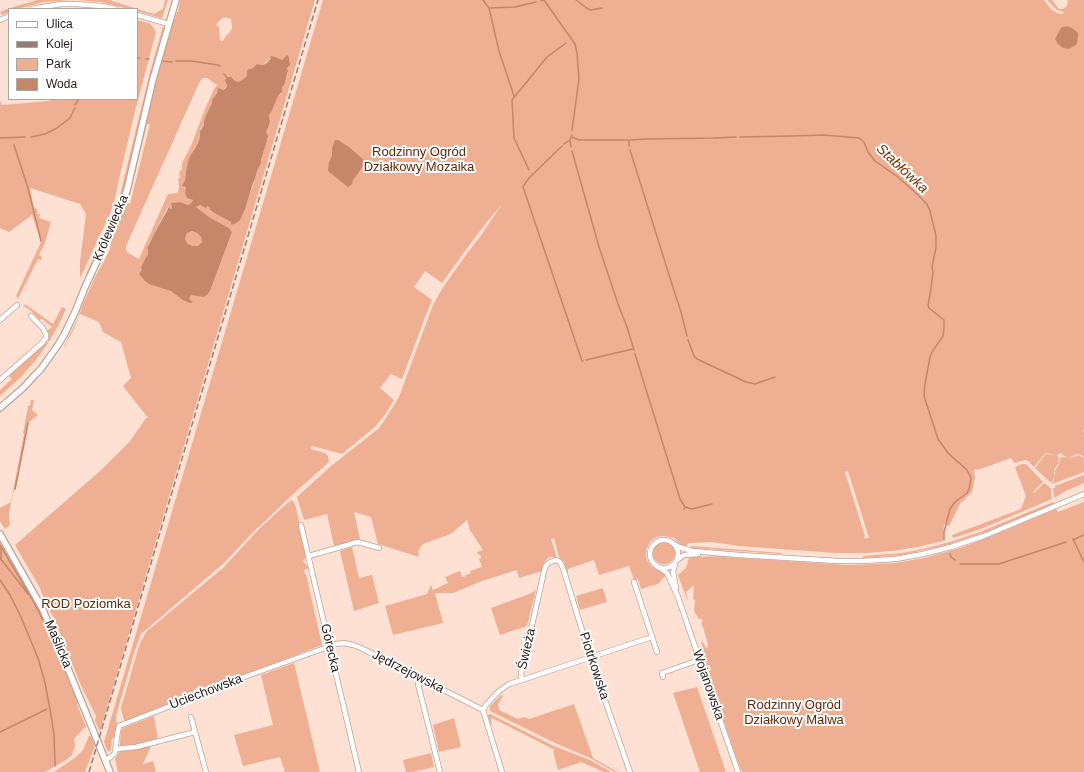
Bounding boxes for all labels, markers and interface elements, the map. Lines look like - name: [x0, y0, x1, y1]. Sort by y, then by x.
- legend: [8, 8, 138, 100]
- text: Ulica: [46, 17, 73, 31]
- text: Kolej: [46, 37, 73, 51]
- text: Park: [46, 57, 71, 71]
- text: Woda: [46, 77, 77, 91]
- water label: Stabłówka: [873, 141, 931, 197]
- park label: Rodzinny Ogród Działkowy Mozaika: [364, 144, 474, 175]
- street label: Królewiecka: [90, 193, 132, 263]
- park label: ROD Poziomka: [41, 596, 131, 612]
- street label: Maślicka: [41, 618, 75, 670]
- street label: Górecka: [317, 622, 343, 674]
- street label: Świeża: [515, 627, 539, 671]
- street label: Piotrkowska: [576, 630, 612, 702]
- street label: Jędrzejowska: [369, 647, 447, 697]
- street label: Wojanowska: [689, 648, 727, 722]
- street label: Uciechowska: [167, 671, 245, 713]
- park label: Rodzinny Ogród Działkowy Malwa: [744, 697, 844, 728]

